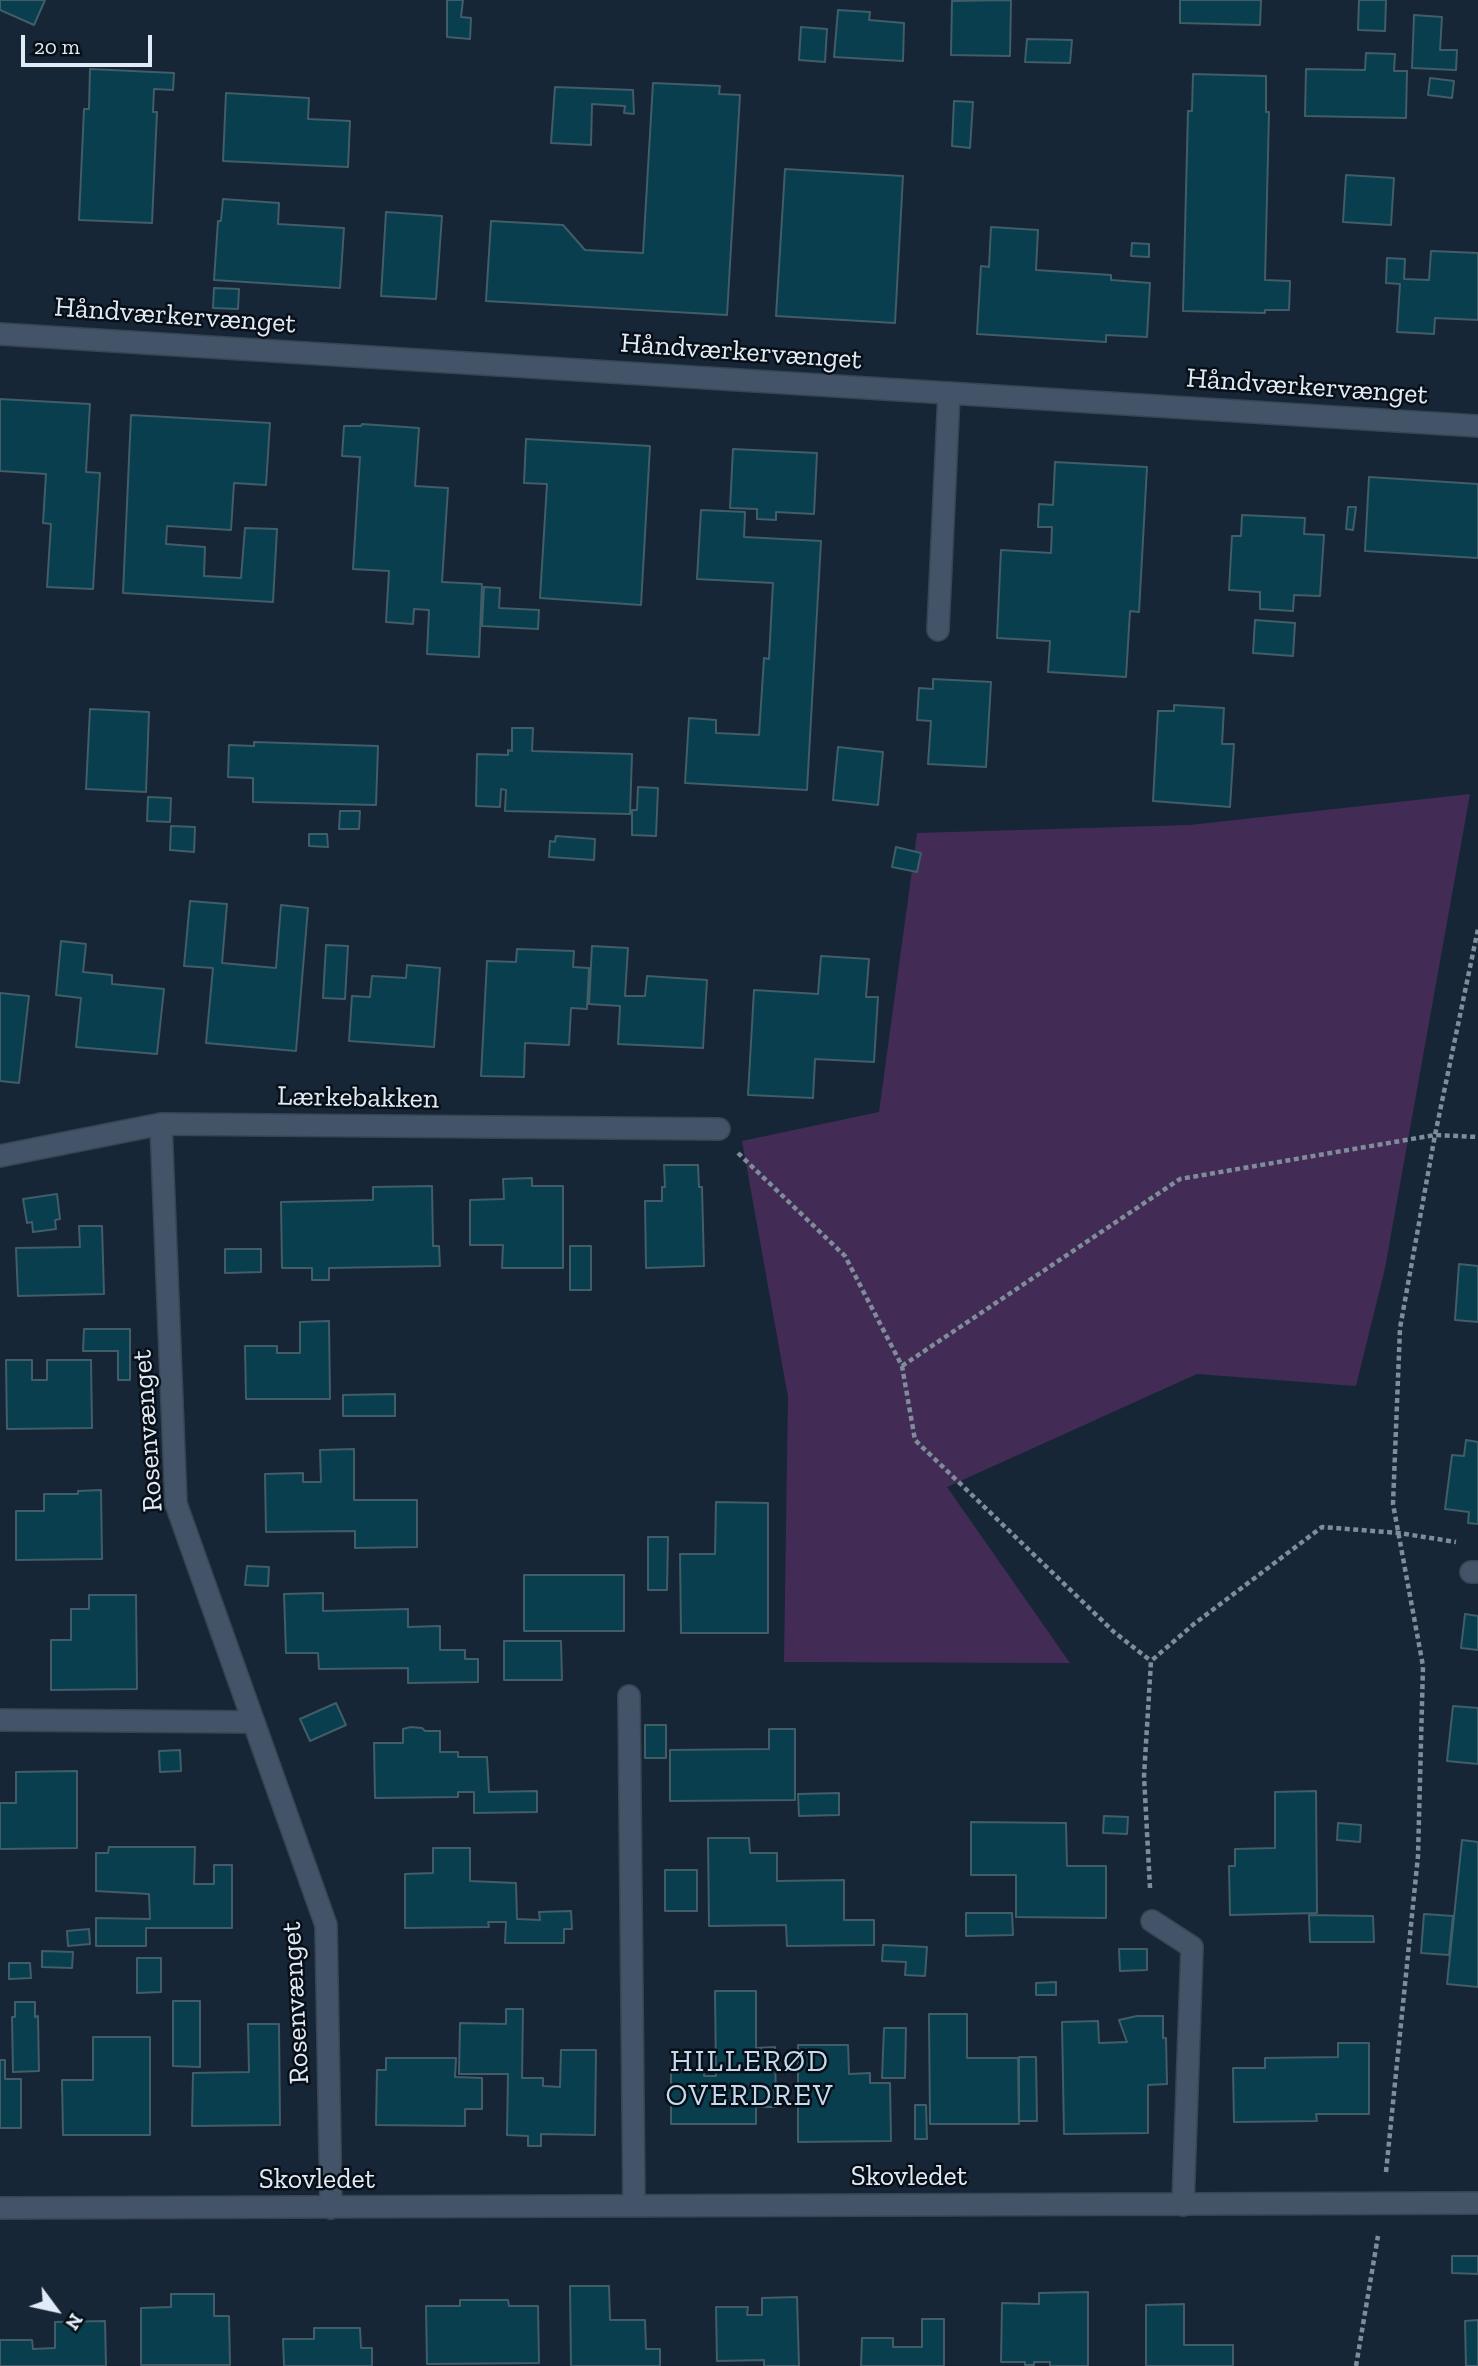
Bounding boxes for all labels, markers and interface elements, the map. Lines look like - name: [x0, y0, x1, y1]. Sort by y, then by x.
- scale bar: [24, 21, 156, 65]
- text: 20 m: [34, 34, 80, 59]
- street label: Håndværkervænget: [53, 291, 297, 341]
- street label: Håndværkervænget: [619, 327, 863, 377]
- street label: Håndværkervænget: [1185, 362, 1429, 412]
- street label: Lærkebakken: [277, 1080, 439, 1116]
- street label: Rosenvænget: [126, 1349, 170, 1513]
- street label: Rosenvænget: [275, 1921, 317, 2085]
- district label: HILLERØD OVERDREV: [666, 2044, 834, 2114]
- street label: Skovledet: [851, 2160, 967, 2194]
- street label: Skovledet: [259, 2163, 375, 2197]
- north arrow: [21, 2275, 91, 2345]
- text: N: [60, 2309, 88, 2334]

